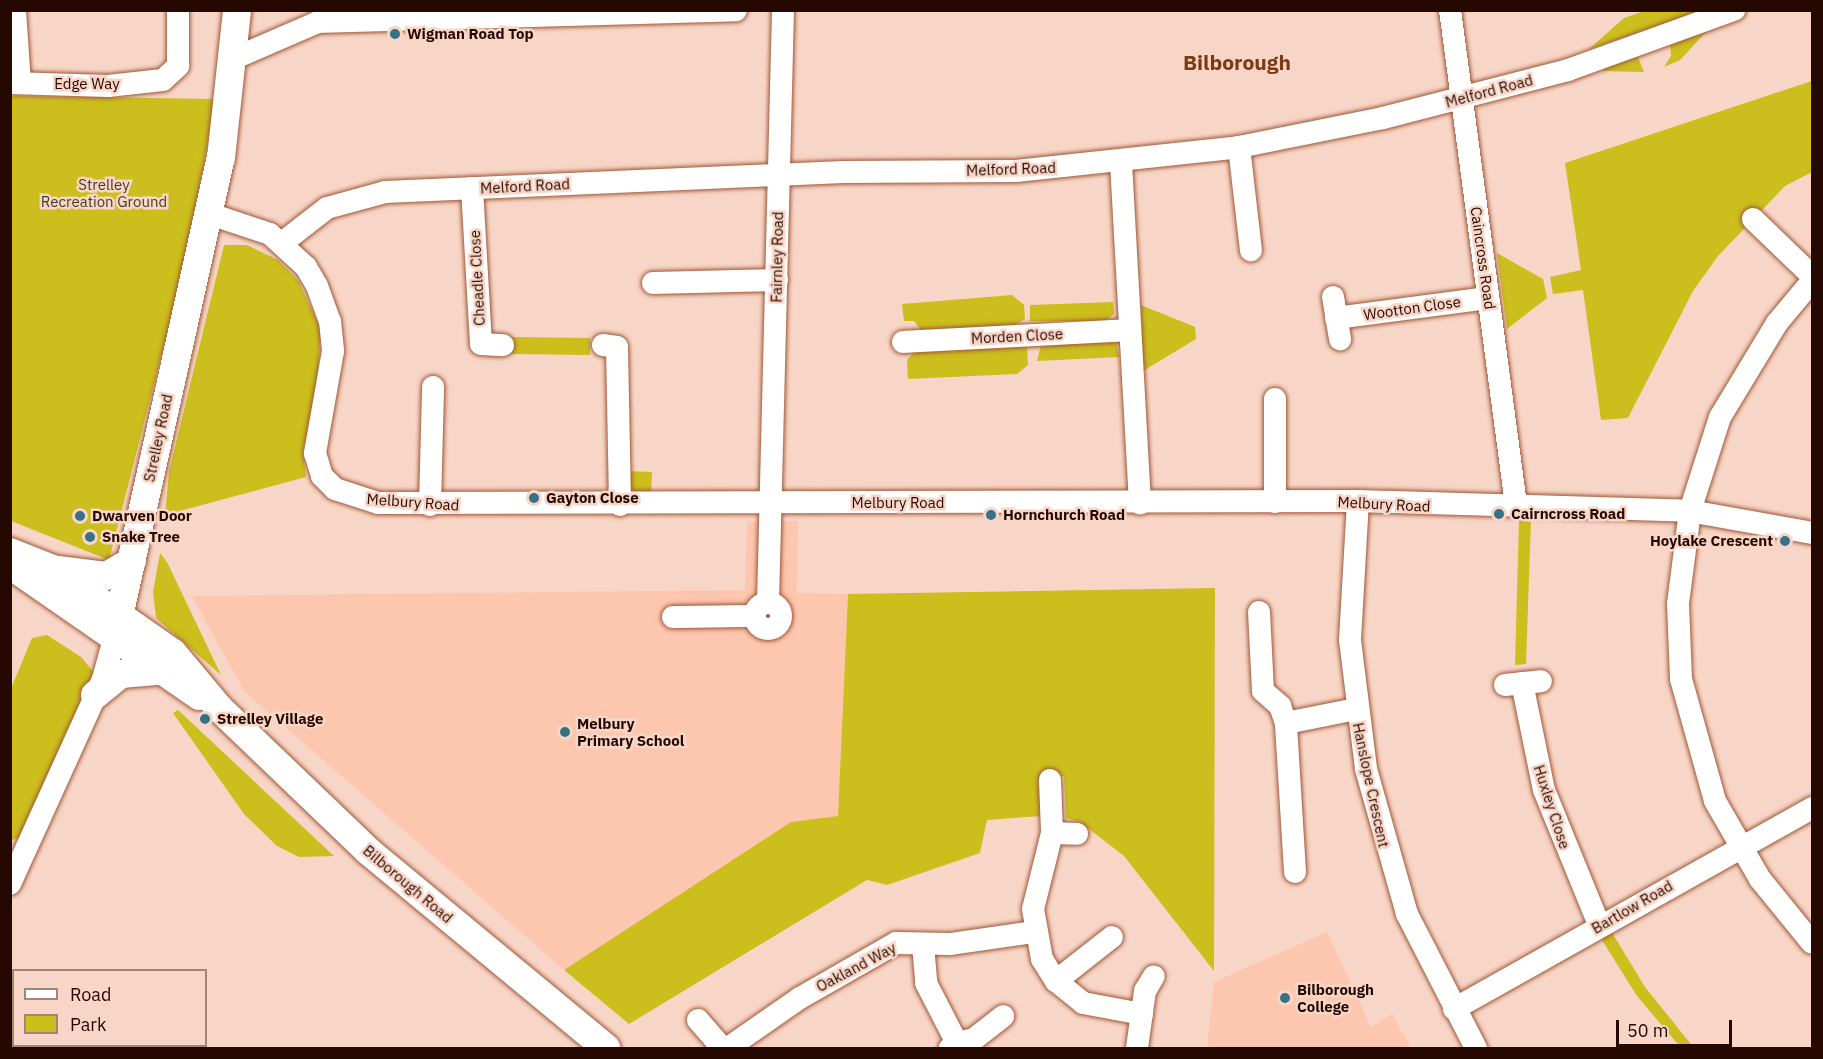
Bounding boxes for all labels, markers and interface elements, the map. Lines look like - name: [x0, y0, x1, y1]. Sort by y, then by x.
- place label: Wigman Road Top: [407, 25, 533, 43]
- marker: Wigman Road Top: [388, 27, 402, 41]
- district label: Bilborough: [1183, 49, 1291, 75]
- street label: Melford Road: [1443, 71, 1535, 111]
- street label: Edge Way: [54, 75, 120, 93]
- street label: Melford Road: [966, 158, 1056, 180]
- park label: Strelley Recreation Ground: [41, 175, 167, 210]
- street label: Melford Road: [480, 175, 570, 197]
- street label: Caincross Road: [1467, 205, 1499, 311]
- street label: Fairnley Road: [767, 211, 787, 303]
- street label: Cheadle Close: [466, 230, 488, 326]
- street label: Wootton Close: [1362, 292, 1462, 324]
- street label: Morden Close: [970, 325, 1064, 347]
- street label: Strelley Road: [140, 392, 176, 484]
- place label: Gayton Close: [546, 489, 639, 507]
- street label: Melbury Road: [366, 490, 460, 514]
- marker: Gayton Close: [527, 491, 541, 505]
- street label: Melbury Road: [1337, 493, 1431, 515]
- street label: Melbury Road: [852, 494, 944, 512]
- place label: Cairncross Road: [1511, 505, 1625, 523]
- place label: Hornchurch Road: [1003, 506, 1125, 524]
- place label: Dwarven Door: [92, 507, 192, 525]
- marker: Cairncross Road: [1492, 507, 1506, 521]
- marker: Hornchurch Road: [984, 508, 998, 522]
- marker: Dwarven Door: [73, 509, 87, 523]
- place label: Snake Tree: [102, 528, 180, 546]
- marker: Snake Tree: [83, 530, 97, 544]
- place label: Hoylake Crescent: [1650, 532, 1773, 550]
- marker: Hoylake Crescent: [1778, 534, 1792, 548]
- place label: Strelley Village: [217, 710, 323, 728]
- marker: Strelley Village: [198, 712, 212, 726]
- place label: Melbury Primary School: [577, 714, 684, 749]
- street label: Hanslope Crescent: [1349, 721, 1393, 849]
- marker: Melbury Primary School: [558, 725, 572, 739]
- street label: Huxley Close: [1530, 763, 1574, 851]
- street label: Bilborough Road: [359, 841, 457, 927]
- street label: Bartlow Road: [1588, 877, 1676, 937]
- street label: Oakland Way: [813, 938, 899, 996]
- legend: [12, 969, 207, 1047]
- place label: Bilborough College: [1297, 980, 1374, 1015]
- text: Road: [70, 983, 111, 1006]
- marker: Bilborough College: [1278, 991, 1292, 1005]
- scale bar: [1619, 1008, 1734, 1046]
- text: Park: [70, 1013, 106, 1036]
- text: 50 m: [1627, 1019, 1669, 1042]

